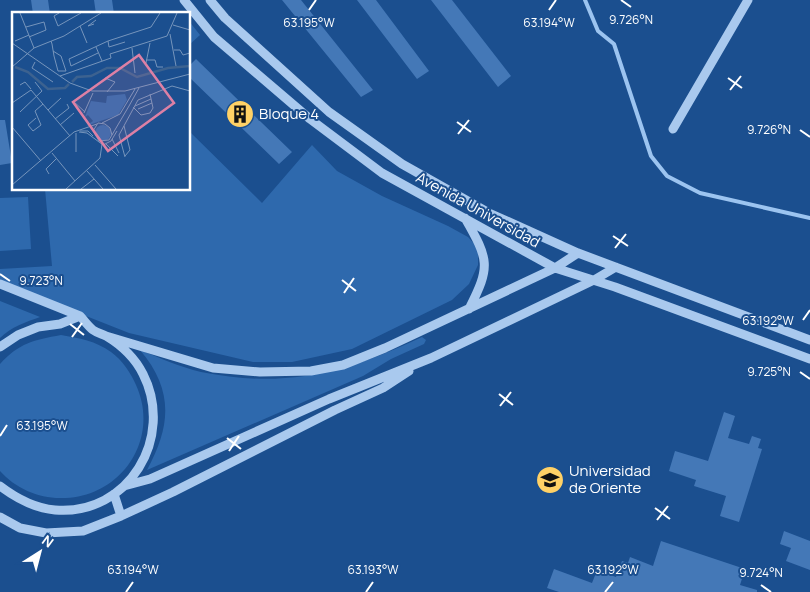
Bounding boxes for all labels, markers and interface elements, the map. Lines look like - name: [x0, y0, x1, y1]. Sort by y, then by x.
- text: 9.726°N: [609, 11, 653, 28]
- inset map: [12, 12, 190, 190]
- text: 63.195°W: [283, 14, 335, 31]
- text: 63.194°W: [523, 14, 576, 31]
- building icon: Bloque 4: [225, 99, 255, 129]
- place label: Bloque 4: [259, 103, 319, 124]
- text: 9.726°N: [747, 121, 791, 138]
- street label: Avenida Universidad: [412, 167, 544, 252]
- text: 9.723°N: [19, 272, 63, 289]
- text: 63.192°W: [742, 312, 794, 329]
- text: 9.725°N: [747, 363, 791, 380]
- text: 63.195°W: [16, 417, 68, 434]
- place label: Universidad de Oriente: [569, 460, 651, 498]
- school or university icon: Universidad de Oriente: [535, 465, 565, 495]
- north arrow: [15, 527, 65, 577]
- text: N: [38, 530, 58, 552]
- text: 63.194°W: [107, 561, 160, 578]
- text: 63.193°W: [347, 561, 399, 578]
- text: 63.192°W: [587, 561, 639, 578]
- text: 9.724°N: [739, 564, 783, 581]

